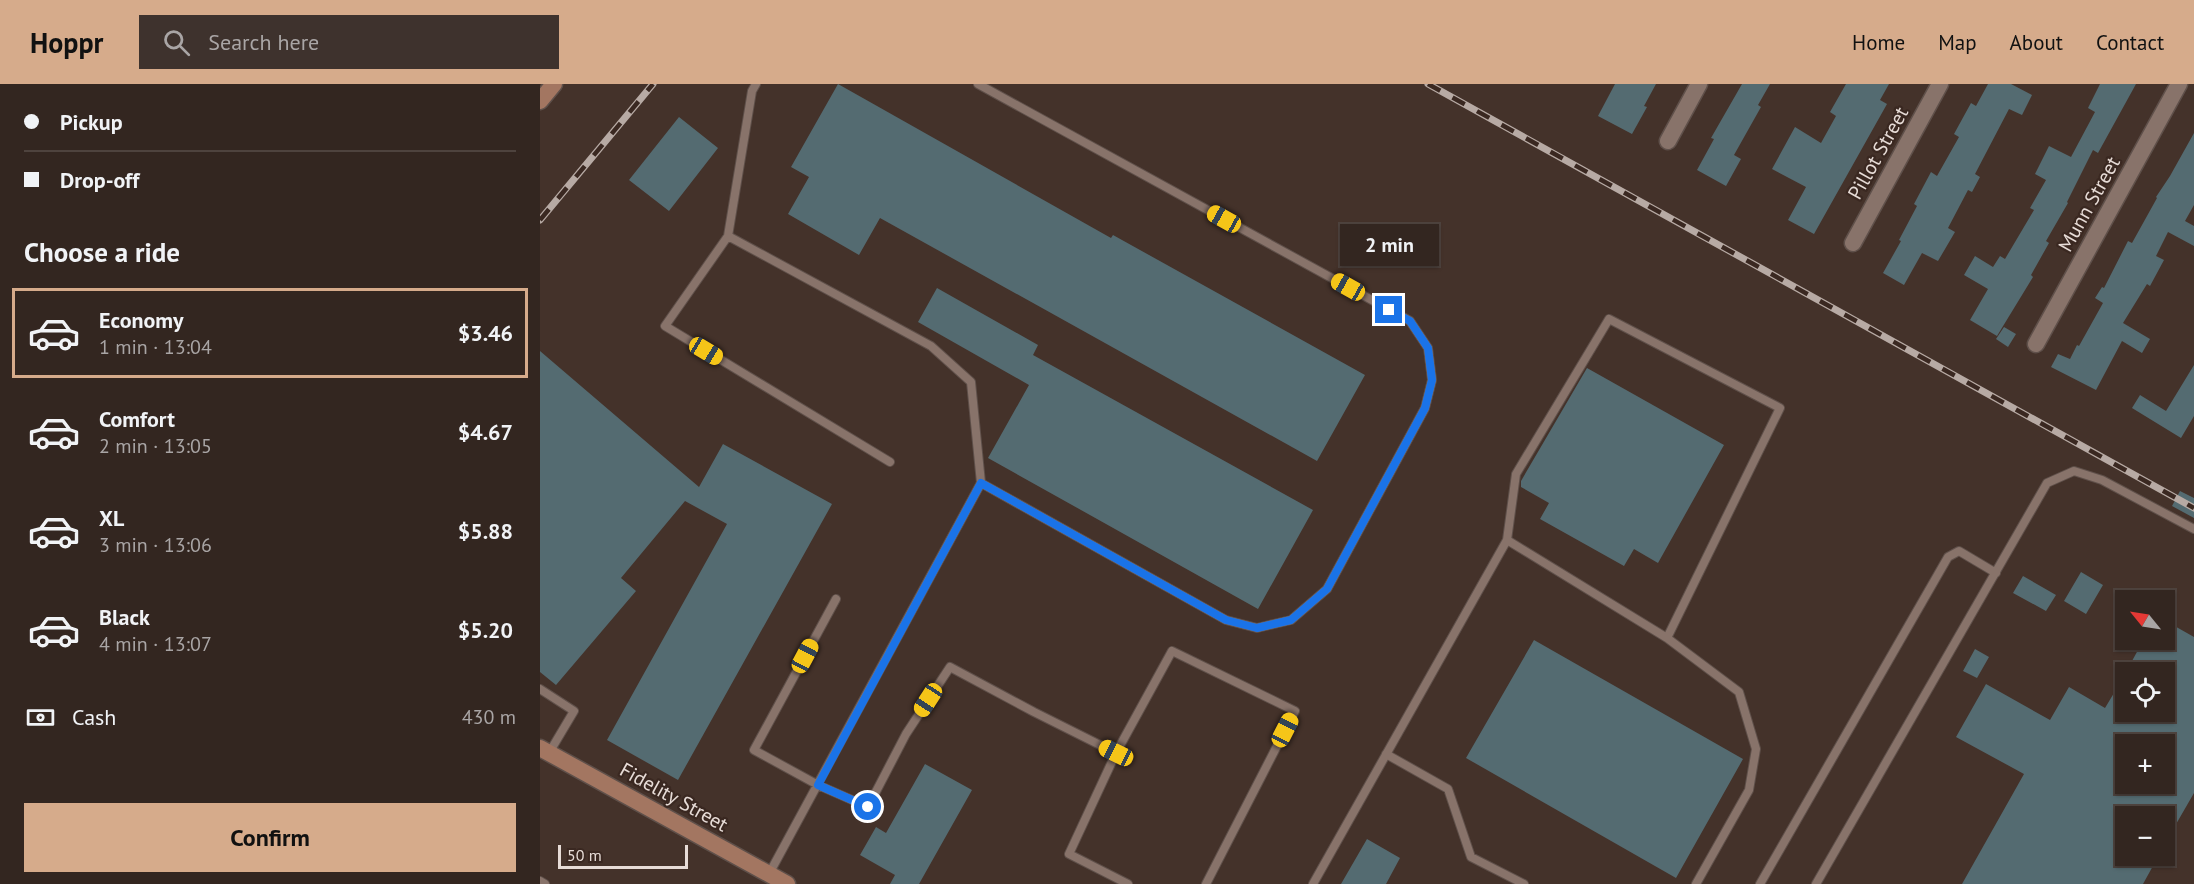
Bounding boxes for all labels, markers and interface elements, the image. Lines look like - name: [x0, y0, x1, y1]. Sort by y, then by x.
- search box: [139, 15, 559, 69]
- text: Hoppr: [30, 24, 103, 61]
- icon: search: [160, 26, 193, 59]
- text: Search here: [208, 28, 319, 56]
- text: Home: [1852, 29, 1905, 56]
- text: Map: [1938, 29, 1977, 56]
- text: About: [2010, 29, 2063, 56]
- text: Contact: [2096, 29, 2164, 56]
- street label: Pillot Street: [1842, 102, 1914, 204]
- text: Pickup: [60, 108, 123, 136]
- street label: Munn Street: [2052, 152, 2126, 256]
- text: Drop-off: [60, 166, 139, 194]
- car: [1204, 202, 1244, 236]
- callout: 2 min: [1340, 223, 1438, 265]
- text: 2 min: [1365, 232, 1414, 258]
- text: Choose a ride: [24, 235, 180, 269]
- car: [1328, 270, 1368, 304]
- route end: [1375, 296, 1402, 323]
- icon: car: [27, 306, 81, 360]
- text: Economy: [99, 306, 183, 334]
- text: $3.46: [458, 319, 513, 347]
- text: 1 min · 13:04: [99, 334, 212, 360]
- car: [686, 334, 726, 368]
- icon: car: [27, 405, 81, 459]
- text: Comfort: [99, 405, 175, 433]
- text: $4.67: [458, 418, 513, 446]
- text: 2 min · 13:05: [99, 433, 212, 459]
- icon: car: [27, 504, 81, 558]
- text: XL: [99, 504, 124, 532]
- text: $5.88: [458, 517, 513, 545]
- text: 3 min · 13:06: [99, 532, 212, 558]
- north arrow: [2115, 590, 2175, 650]
- map controls: [2115, 590, 2175, 866]
- icon: car: [27, 603, 81, 657]
- text: Black: [99, 603, 150, 631]
- text: $5.20: [458, 616, 513, 644]
- text: 4 min · 13:07: [99, 631, 212, 657]
- car: [789, 636, 821, 676]
- button: locate: [2115, 662, 2175, 722]
- car: [911, 680, 945, 720]
- icon: cash: [24, 701, 57, 734]
- text: Cash: [72, 703, 116, 731]
- text: 430 m: [462, 704, 516, 730]
- car: [1269, 710, 1301, 750]
- button: +: [2115, 734, 2175, 794]
- car: [1096, 737, 1136, 769]
- street label: Fidelity Street: [615, 757, 733, 837]
- route start: [854, 793, 881, 820]
- button: Confirm: [24, 803, 516, 872]
- button: −: [2115, 806, 2175, 866]
- scale bar: [558, 842, 688, 870]
- text: 50 m: [567, 845, 602, 865]

